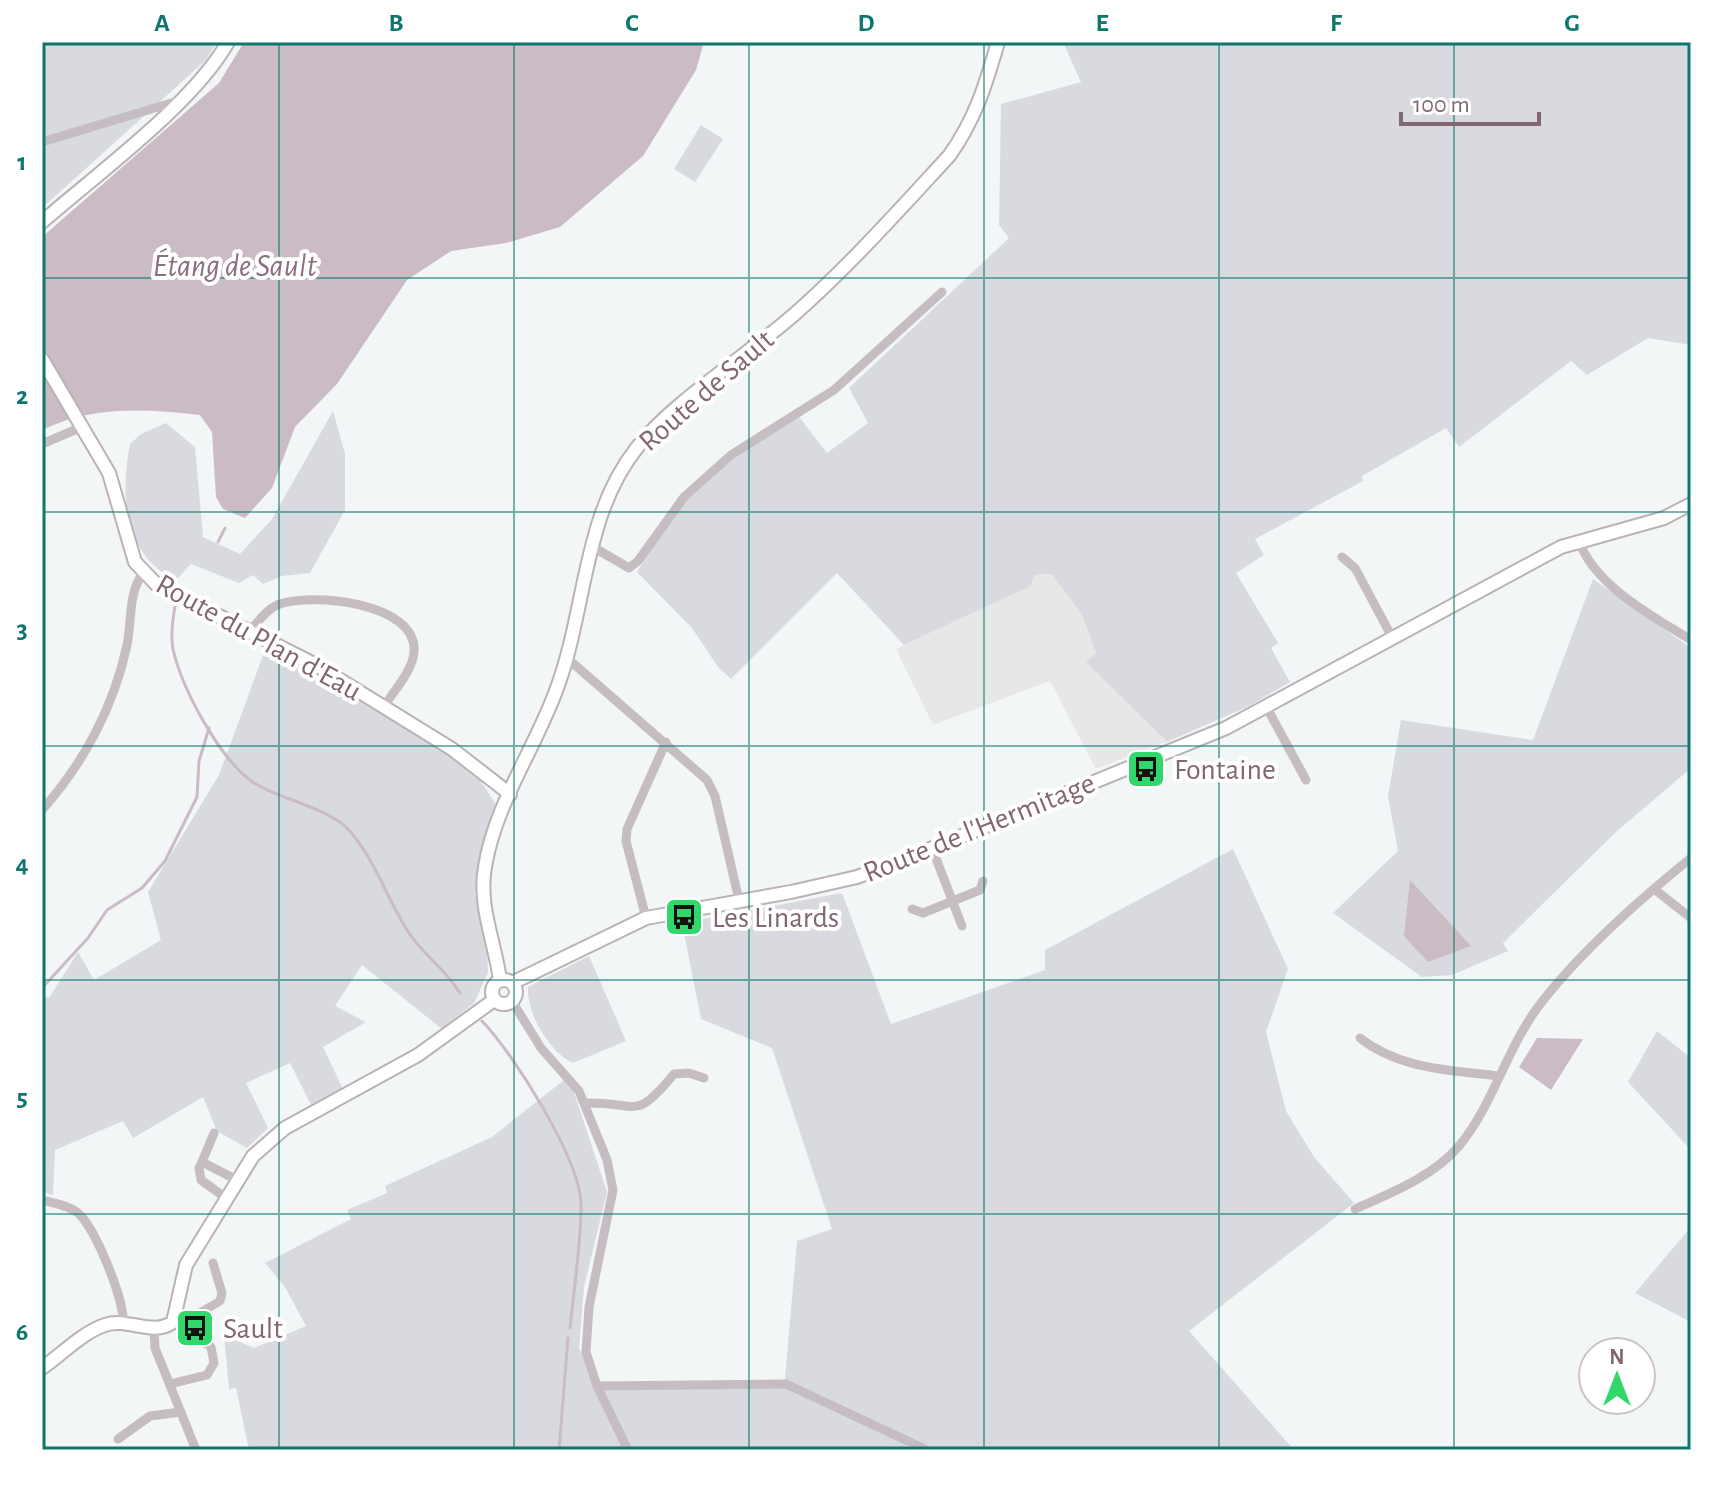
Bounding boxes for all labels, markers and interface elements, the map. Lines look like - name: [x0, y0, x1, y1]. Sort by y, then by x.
- text: A: [154, 10, 170, 36]
- text: B: [388, 10, 404, 36]
- text: C: [625, 10, 639, 36]
- text: D: [857, 10, 875, 36]
- text: E: [1095, 10, 1109, 36]
- text: F: [1330, 10, 1343, 36]
- text: G: [1564, 10, 1580, 36]
- scale bar: [1401, 76, 1539, 126]
- text: 100 m: [1413, 93, 1470, 117]
- text: 1: [17, 149, 27, 175]
- water label: Étang de Sault: [153, 247, 318, 282]
- street label: Route de Sault: [634, 324, 780, 457]
- text: 2: [16, 383, 28, 409]
- street label: Route du Plan d'Eau: [151, 569, 366, 707]
- text: 3: [16, 617, 28, 643]
- bus stop icon: Fontaine: [1125, 748, 1167, 790]
- place label: Fontaine: [1174, 755, 1276, 785]
- street label: Route de l'Hermitage: [859, 768, 1099, 888]
- text: 4: [15, 851, 29, 877]
- bus stop icon: Les Linards: [663, 896, 705, 938]
- place label: Les Linards: [712, 903, 839, 933]
- text: 5: [16, 1085, 28, 1111]
- bus stop icon: Sault: [174, 1307, 216, 1349]
- place label: Sault: [223, 1314, 283, 1344]
- text: 6: [16, 1319, 28, 1345]
- north arrow: [1577, 1336, 1657, 1416]
- text: N: [1609, 1346, 1625, 1368]

